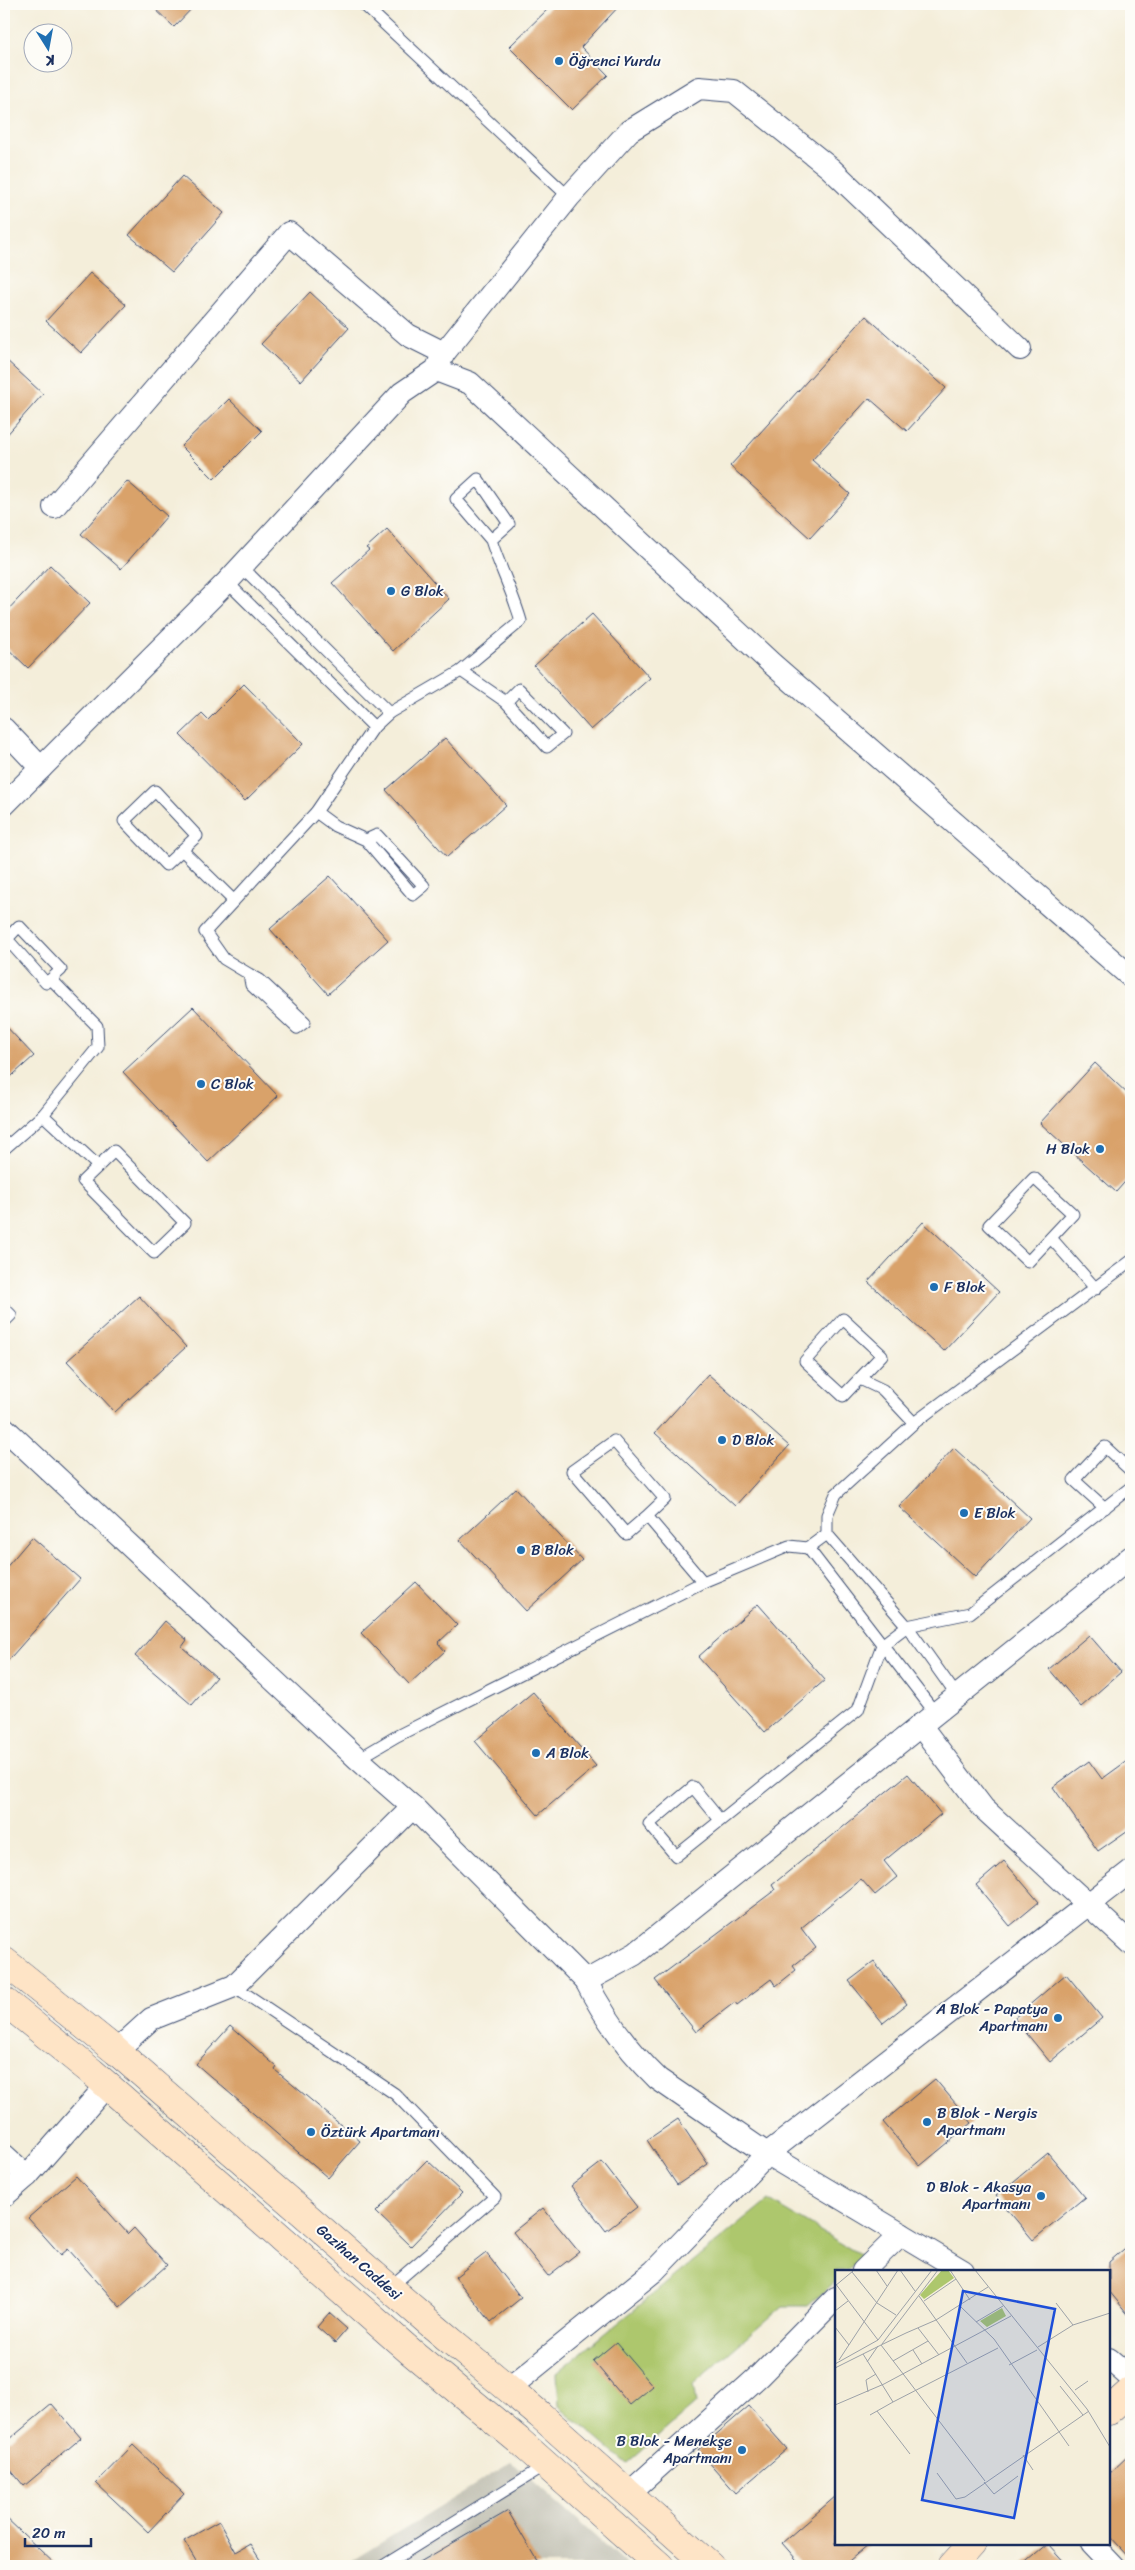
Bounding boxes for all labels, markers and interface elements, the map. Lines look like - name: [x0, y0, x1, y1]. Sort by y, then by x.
- north arrow: [22, 22, 72, 72]
- text: K: [42, 47, 58, 74]
- place label: Öğrenci Yurdu: [569, 48, 661, 74]
- marker: Öğrenci Yurdu: [553, 55, 565, 67]
- place label: G Blok: [401, 578, 444, 604]
- marker: G Blok: [385, 585, 397, 597]
- place label: C Blok: [211, 1071, 254, 1097]
- marker: C Blok: [195, 1078, 207, 1090]
- place label: H Blok: [1046, 1136, 1090, 1162]
- marker: H Blok: [1094, 1143, 1106, 1155]
- place label: F Blok: [944, 1274, 986, 1300]
- marker: F Blok: [928, 1281, 940, 1293]
- place label: D Blok: [732, 1427, 774, 1453]
- marker: D Blok: [716, 1434, 728, 1446]
- place label: E Blok: [974, 1500, 1016, 1526]
- marker: E Blok: [958, 1507, 970, 1519]
- place label: B Blok: [531, 1537, 574, 1563]
- marker: B Blok: [515, 1544, 527, 1556]
- place label: A Blok: [545, 1740, 589, 1766]
- marker: A Blok: [530, 1747, 542, 1759]
- place label: A Blok - Papatya Apartmanı: [935, 1996, 1048, 2039]
- marker: A Blok - Papatya Apartmanı: [1052, 2012, 1064, 2024]
- place label: B Blok - Nergis Apartmanı: [936, 2100, 1038, 2143]
- marker: B Blok - Nergis Apartmanı: [921, 2116, 933, 2128]
- place label: Öztürk Apartmanı: [321, 2119, 440, 2145]
- marker: Öztürk Apartmanı: [305, 2126, 317, 2138]
- place label: D Blok - Akasya Apartmanı: [926, 2174, 1031, 2217]
- marker: D Blok - Akasya Apartmanı: [1035, 2190, 1047, 2202]
- street label: Gazihan Caddesi: [310, 2217, 408, 2307]
- inset map: [835, 2270, 1110, 2545]
- place label: B Blok - Menekşe Apartmanı: [616, 2428, 732, 2471]
- marker: B Blok - Menekşe Apartmanı: [736, 2444, 748, 2456]
- scale bar: [25, 2515, 91, 2547]
- text: 20 m: [32, 2520, 66, 2546]

